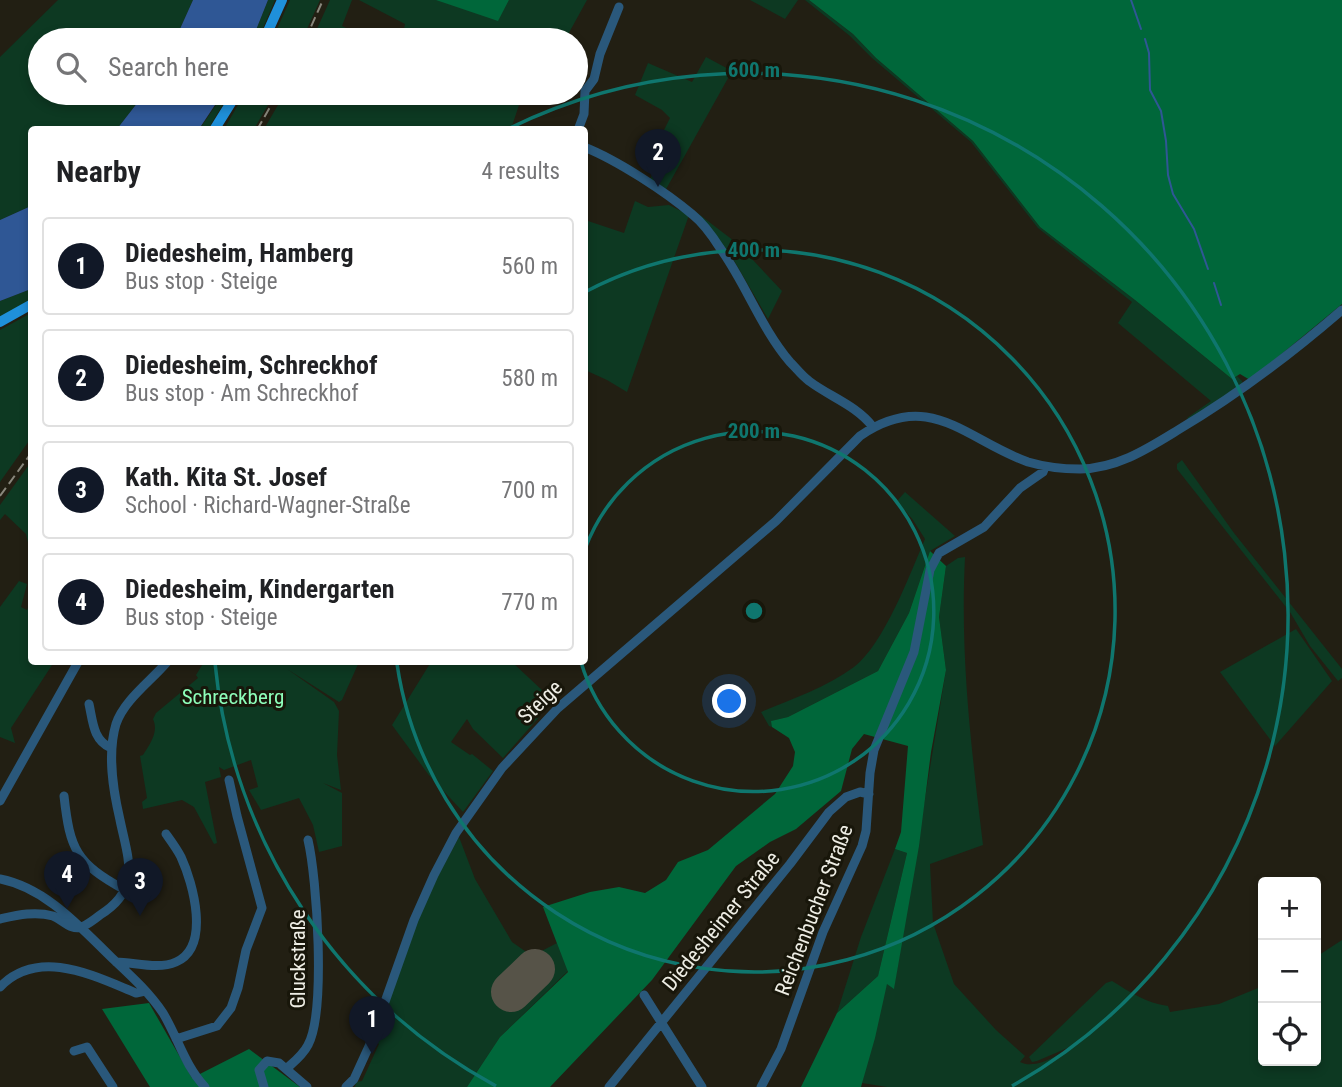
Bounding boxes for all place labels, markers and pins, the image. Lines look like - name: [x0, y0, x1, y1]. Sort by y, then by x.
- pin: 2: [635, 129, 681, 187]
- centre of rings: [742, 599, 766, 623]
- pin: 4: [44, 851, 90, 909]
- pin: 3: [117, 858, 163, 916]
- pin: 1: [349, 996, 395, 1054]

